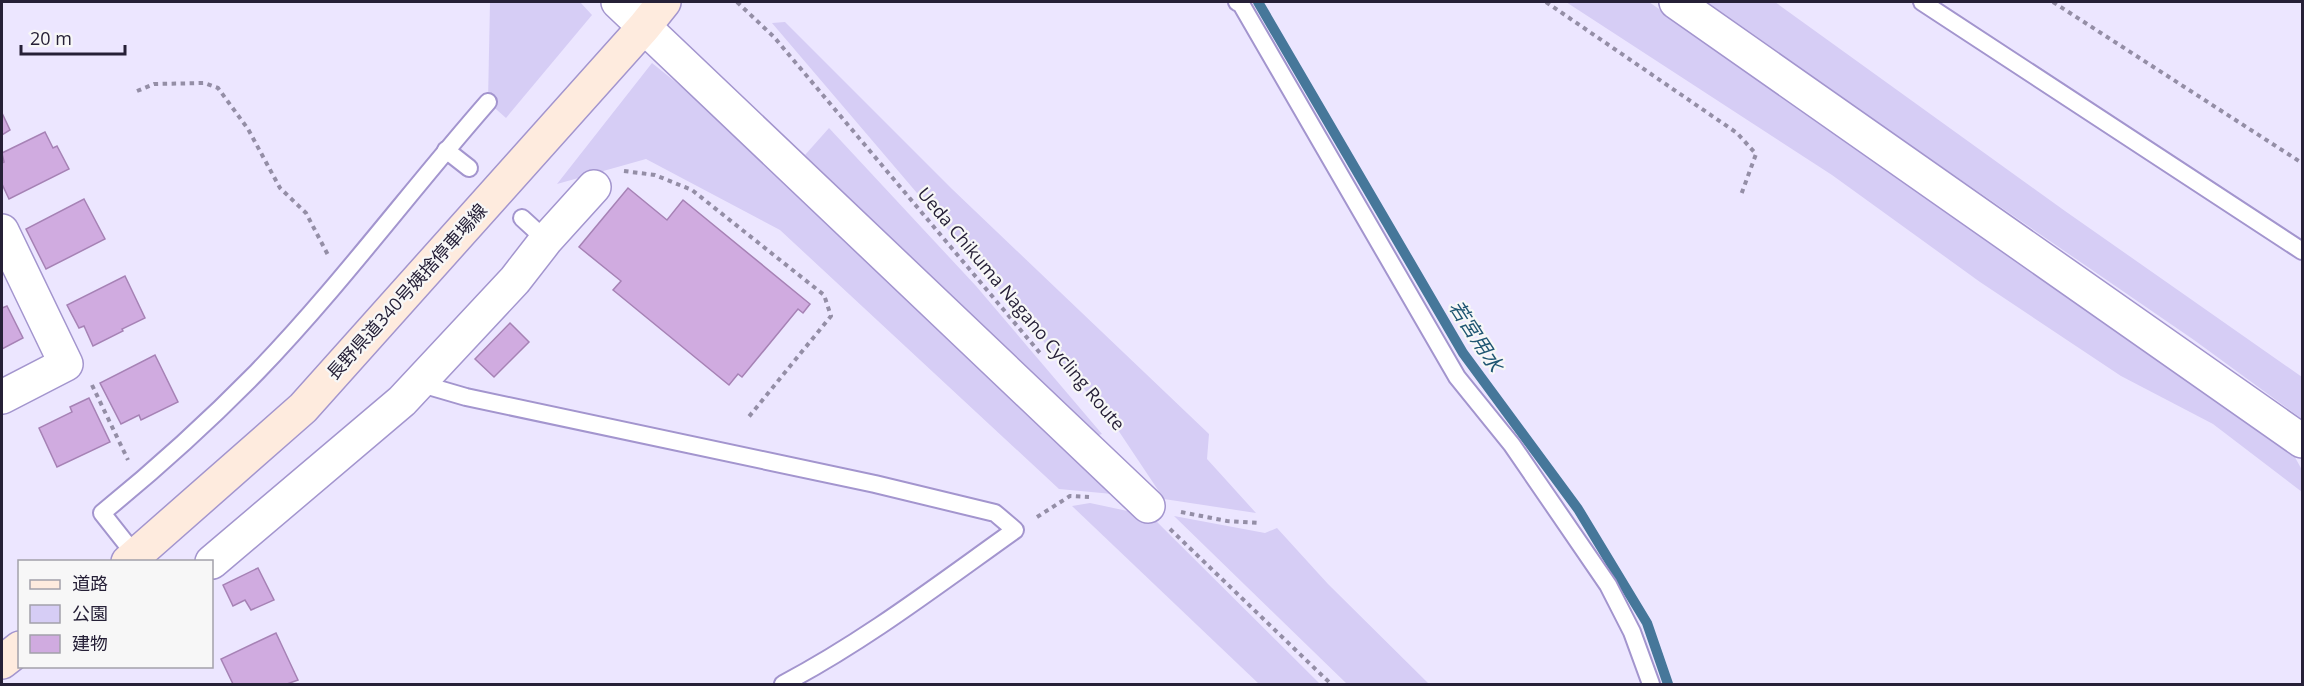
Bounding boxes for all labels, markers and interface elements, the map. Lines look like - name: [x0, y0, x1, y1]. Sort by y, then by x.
- scale bar: [21, 18, 124, 56]
- text: 20 m: [30, 26, 72, 50]
- street label: Ueda Chikuma Nagano Cycling Route: [913, 182, 1131, 435]
- street label: 長野県道340号姨捨停車場線: [321, 198, 492, 384]
- water label: 若宮用水: [1443, 295, 1511, 378]
- legend: [18, 560, 213, 668]
- text: 道路: [72, 571, 108, 595]
- text: 公園: [72, 601, 108, 625]
- text: 建物: [72, 631, 108, 655]

